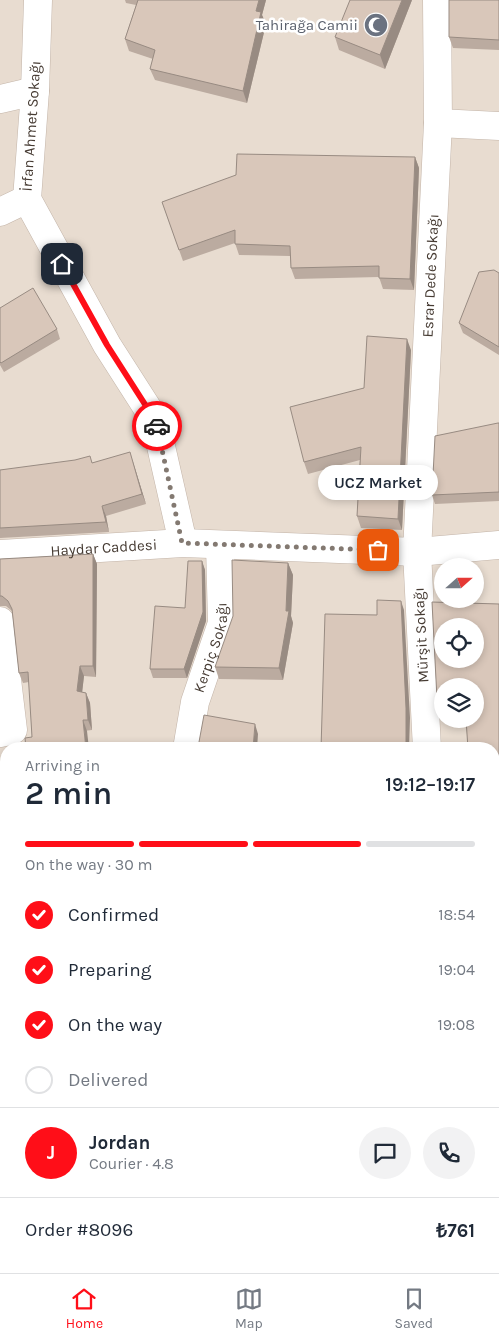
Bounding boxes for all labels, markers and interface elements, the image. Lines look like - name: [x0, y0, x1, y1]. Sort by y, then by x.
- mosque icon: Tahirağa Camii: [363, 12, 389, 38]
- place label: Tahirağa Camii: [256, 16, 358, 34]
- street label: İrfan Ahmet Sokağı: [17, 60, 45, 192]
- street label: Esrar Dede Sokağı: [419, 213, 443, 338]
- pin: [41, 243, 83, 285]
- icon: home: [48, 250, 76, 278]
- courier: [132, 401, 182, 451]
- icon: car: [143, 412, 171, 440]
- callout: UCZ Market: [318, 465, 438, 500]
- text: UCZ Market: [334, 473, 422, 492]
- pin: [357, 529, 399, 571]
- street label: Haydar Caddesi: [50, 536, 158, 560]
- icon: bag: [364, 536, 392, 564]
- north arrow: [434, 558, 484, 608]
- map controls: [434, 558, 484, 728]
- street label: Mürşit Sokağı: [410, 587, 432, 683]
- street label: Kerpiç Sokağı: [190, 602, 231, 695]
- button: locate: [434, 618, 484, 668]
- button: layers: [434, 678, 484, 728]
- text: Arriving in: [25, 756, 100, 775]
- text: 19:12–19:17: [385, 774, 475, 796]
- text: 2 min: [25, 775, 112, 812]
- text: On the way · 30 m: [25, 855, 153, 874]
- icon: check: [25, 901, 53, 929]
- text: Confirmed: [68, 904, 159, 926]
- text: 18:54: [438, 905, 475, 924]
- icon: check: [25, 956, 53, 984]
- text: Preparing: [68, 959, 151, 981]
- text: 19:04: [438, 960, 475, 979]
- icon: check: [25, 1011, 53, 1039]
- text: On the way: [68, 1014, 162, 1036]
- text: 19:08: [437, 1015, 475, 1034]
- text: Delivered: [68, 1069, 148, 1091]
- button: chat: [359, 1127, 411, 1179]
- button: phone: [423, 1127, 475, 1179]
- text: Jordan: [89, 1132, 150, 1154]
- text: J: [47, 1142, 55, 1164]
- text: Courier · 4.8: [89, 1154, 174, 1173]
- text: Order #8096: [25, 1219, 133, 1241]
- text: ₺761: [436, 1220, 475, 1242]
- tab: Home: [66, 1285, 103, 1332]
- tab: Map: [235, 1285, 263, 1332]
- tab: Saved: [394, 1285, 433, 1332]

